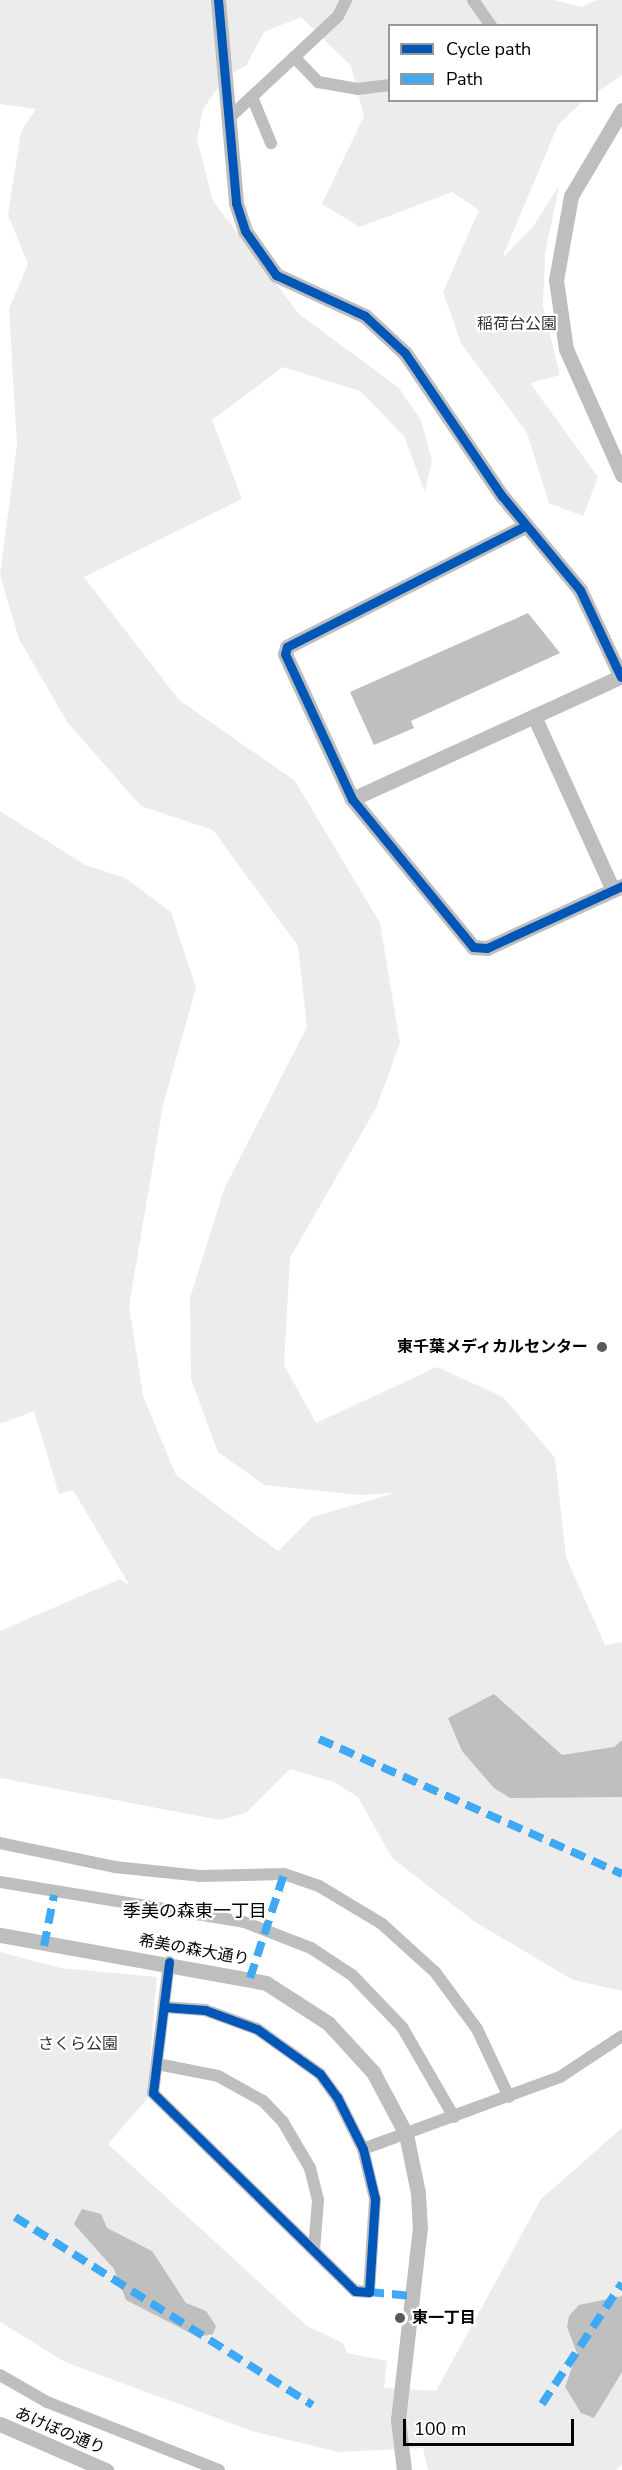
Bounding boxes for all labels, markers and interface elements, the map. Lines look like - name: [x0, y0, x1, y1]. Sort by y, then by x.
- legend: [388, 24, 598, 102]
- text: Cycle path: [446, 37, 531, 61]
- text: Path: [446, 67, 483, 91]
- park label: 稲荷台公園: [477, 314, 557, 334]
- place label: 東千葉メディカルセンター: [396, 1337, 588, 1357]
- marker: 東千葉メディカルセンター: [593, 1338, 611, 1356]
- district label: 季美の森東一丁目: [123, 1900, 267, 1922]
- street label: 希美の森大通り: [137, 1931, 251, 1969]
- park label: さくら公園: [38, 2034, 118, 2054]
- place label: 東一丁目: [412, 2308, 476, 2328]
- marker: 東一丁目: [393, 2311, 407, 2325]
- street label: あけぼの通り: [12, 2403, 108, 2459]
- scale bar: [406, 2407, 577, 2445]
- text: 100 m: [414, 2417, 466, 2441]

